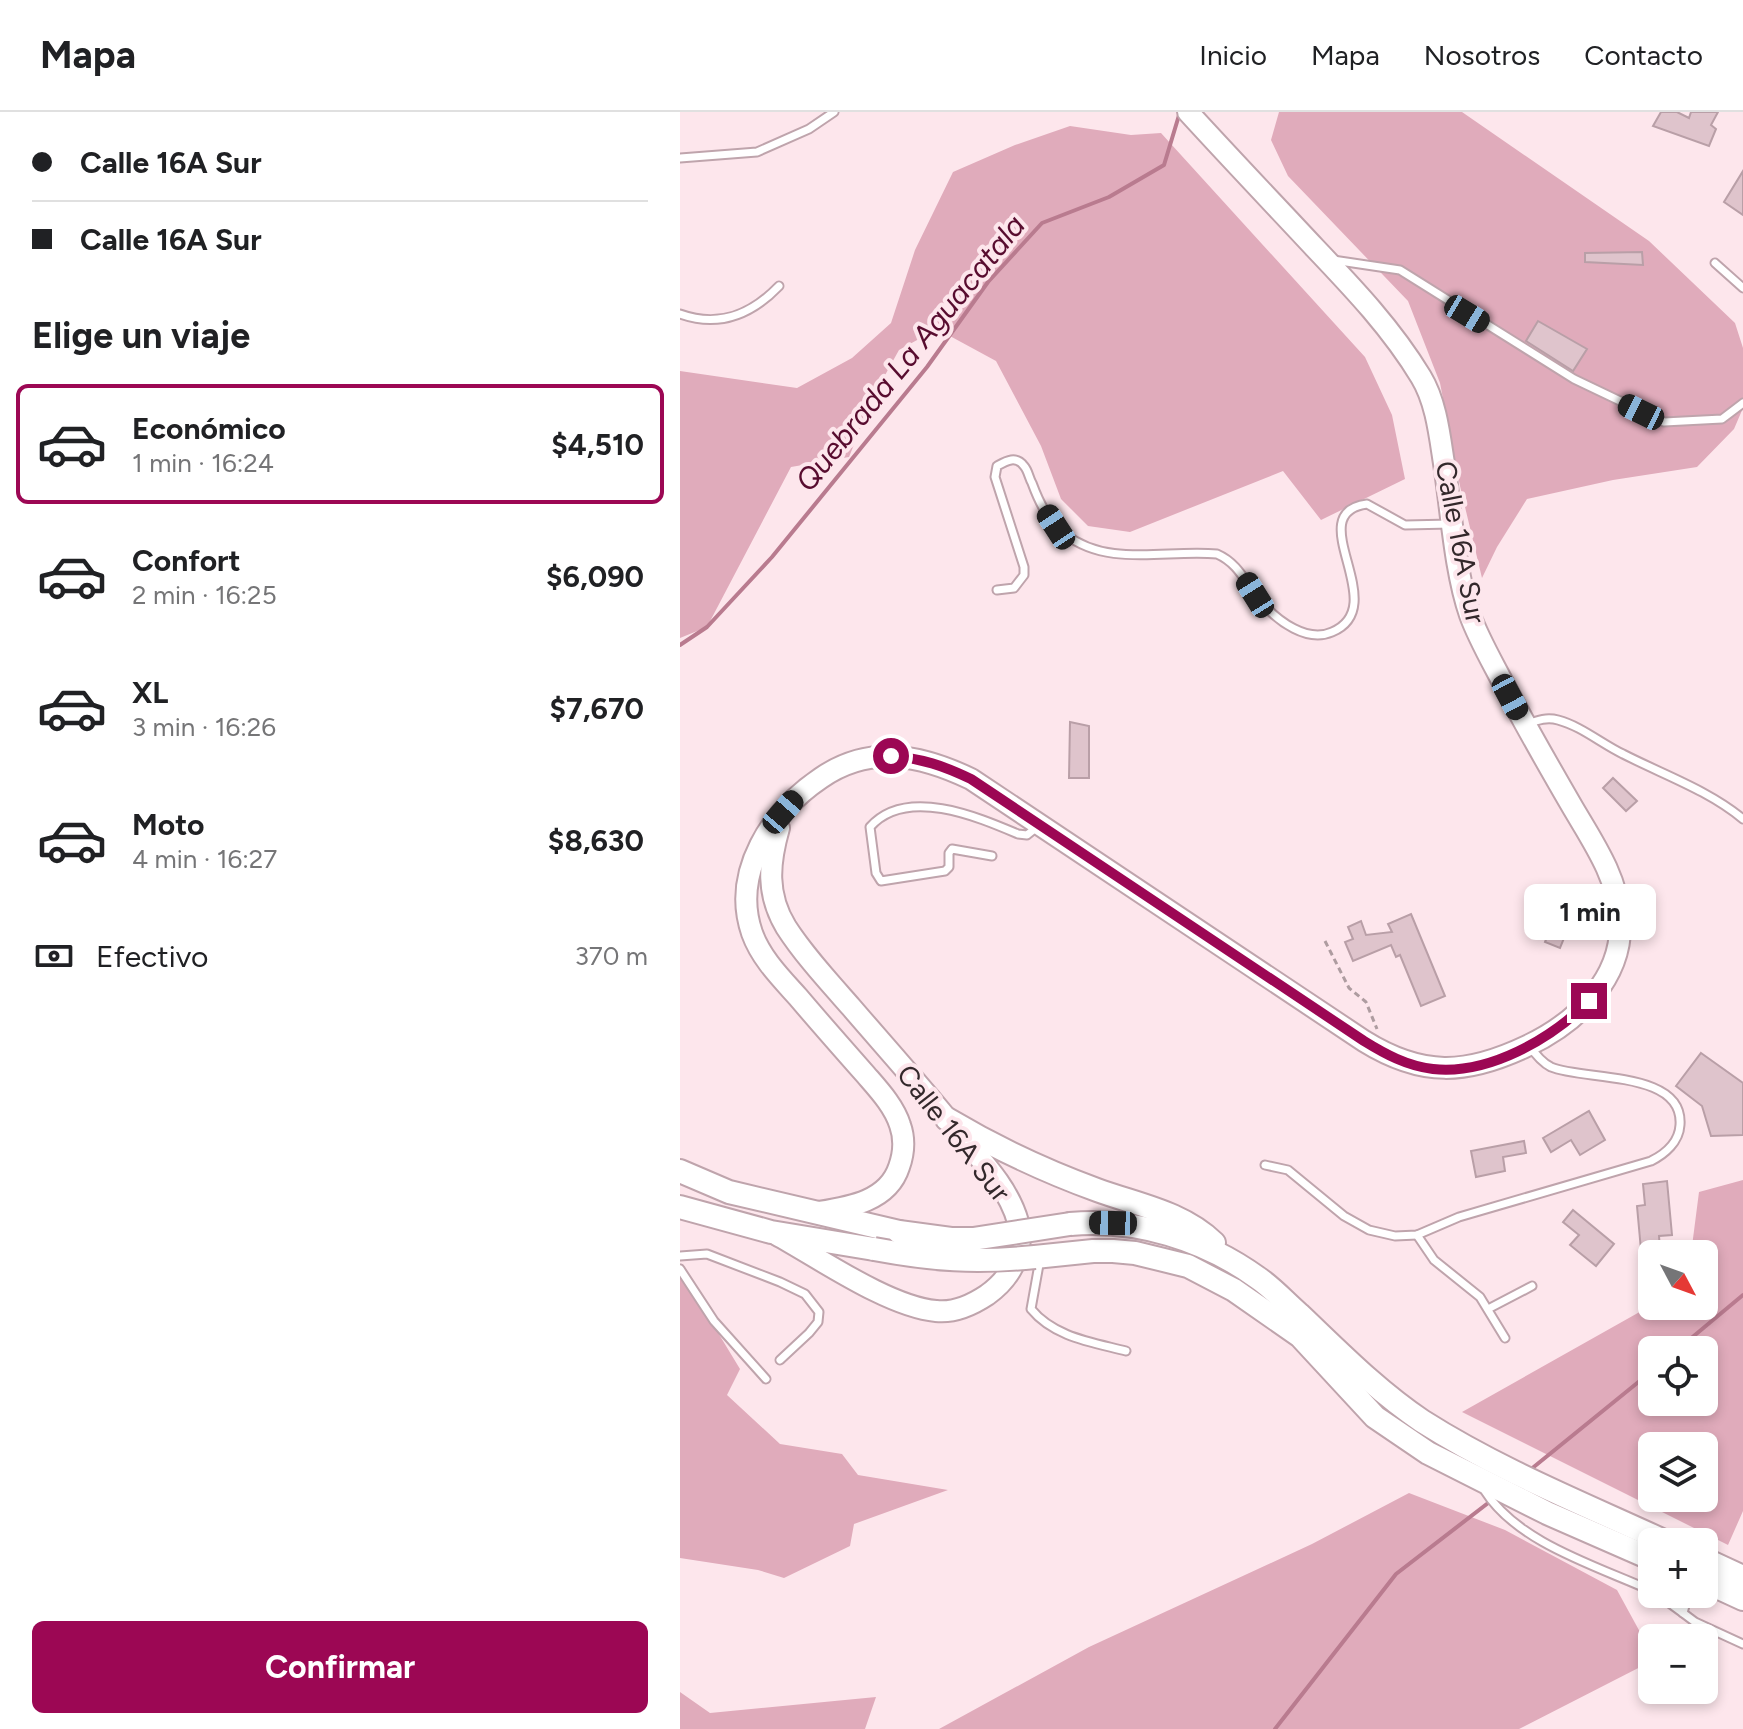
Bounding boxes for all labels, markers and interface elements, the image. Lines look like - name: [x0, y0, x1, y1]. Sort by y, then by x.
- text: Mapa: [40, 32, 136, 78]
- text: Inicio: [1199, 38, 1267, 72]
- text: Mapa: [1311, 38, 1380, 72]
- text: Nosotros: [1424, 38, 1540, 72]
- text: Contacto: [1584, 38, 1703, 72]
- text: Calle 16A Sur: [80, 144, 262, 181]
- water label: Quebrada La Aguacatala: [787, 207, 1033, 499]
- text: Calle 16A Sur: [80, 221, 262, 258]
- car: [1440, 291, 1494, 337]
- text: Elige un viaje: [32, 314, 250, 357]
- car: [1614, 391, 1668, 433]
- icon: car: [36, 408, 108, 480]
- text: Económico: [132, 410, 286, 447]
- text: $4,510: [551, 426, 644, 463]
- text: 1 min · 16:24: [132, 447, 274, 479]
- street label: Calle 16A Sur: [1429, 458, 1493, 627]
- car: [1033, 500, 1079, 554]
- icon: car: [36, 540, 108, 612]
- text: Confort: [132, 542, 241, 579]
- text: $6,090: [546, 558, 644, 595]
- car: [1232, 568, 1278, 622]
- text: 2 min · 16:25: [132, 579, 277, 611]
- car: [1488, 670, 1532, 724]
- icon: car: [36, 672, 108, 744]
- text: XL: [132, 674, 168, 711]
- text: $7,670: [549, 690, 644, 727]
- text: 3 min · 16:26: [132, 711, 276, 743]
- route start: [873, 738, 909, 774]
- car: [758, 786, 808, 838]
- icon: car: [36, 804, 108, 876]
- text: Moto: [132, 806, 204, 843]
- text: $8,630: [548, 822, 644, 859]
- text: 4 min · 16:27: [132, 843, 277, 875]
- callout: 1 min: [1523, 885, 1655, 941]
- text: 1 min: [1559, 896, 1621, 928]
- icon: cash: [32, 934, 76, 978]
- text: Efectivo: [96, 938, 208, 975]
- text: 370 m: [575, 940, 648, 972]
- route end: [1571, 983, 1607, 1019]
- street label: Calle 16A Sur: [890, 1058, 1018, 1209]
- car: [1089, 1211, 1137, 1235]
- north arrow: [1638, 1240, 1718, 1320]
- map controls: [1638, 1240, 1718, 1704]
- button: locate: [1638, 1336, 1718, 1416]
- button: layers: [1638, 1432, 1718, 1512]
- button: +: [1638, 1528, 1718, 1608]
- button: Confirmar: [32, 1621, 648, 1713]
- button: −: [1638, 1624, 1718, 1704]

